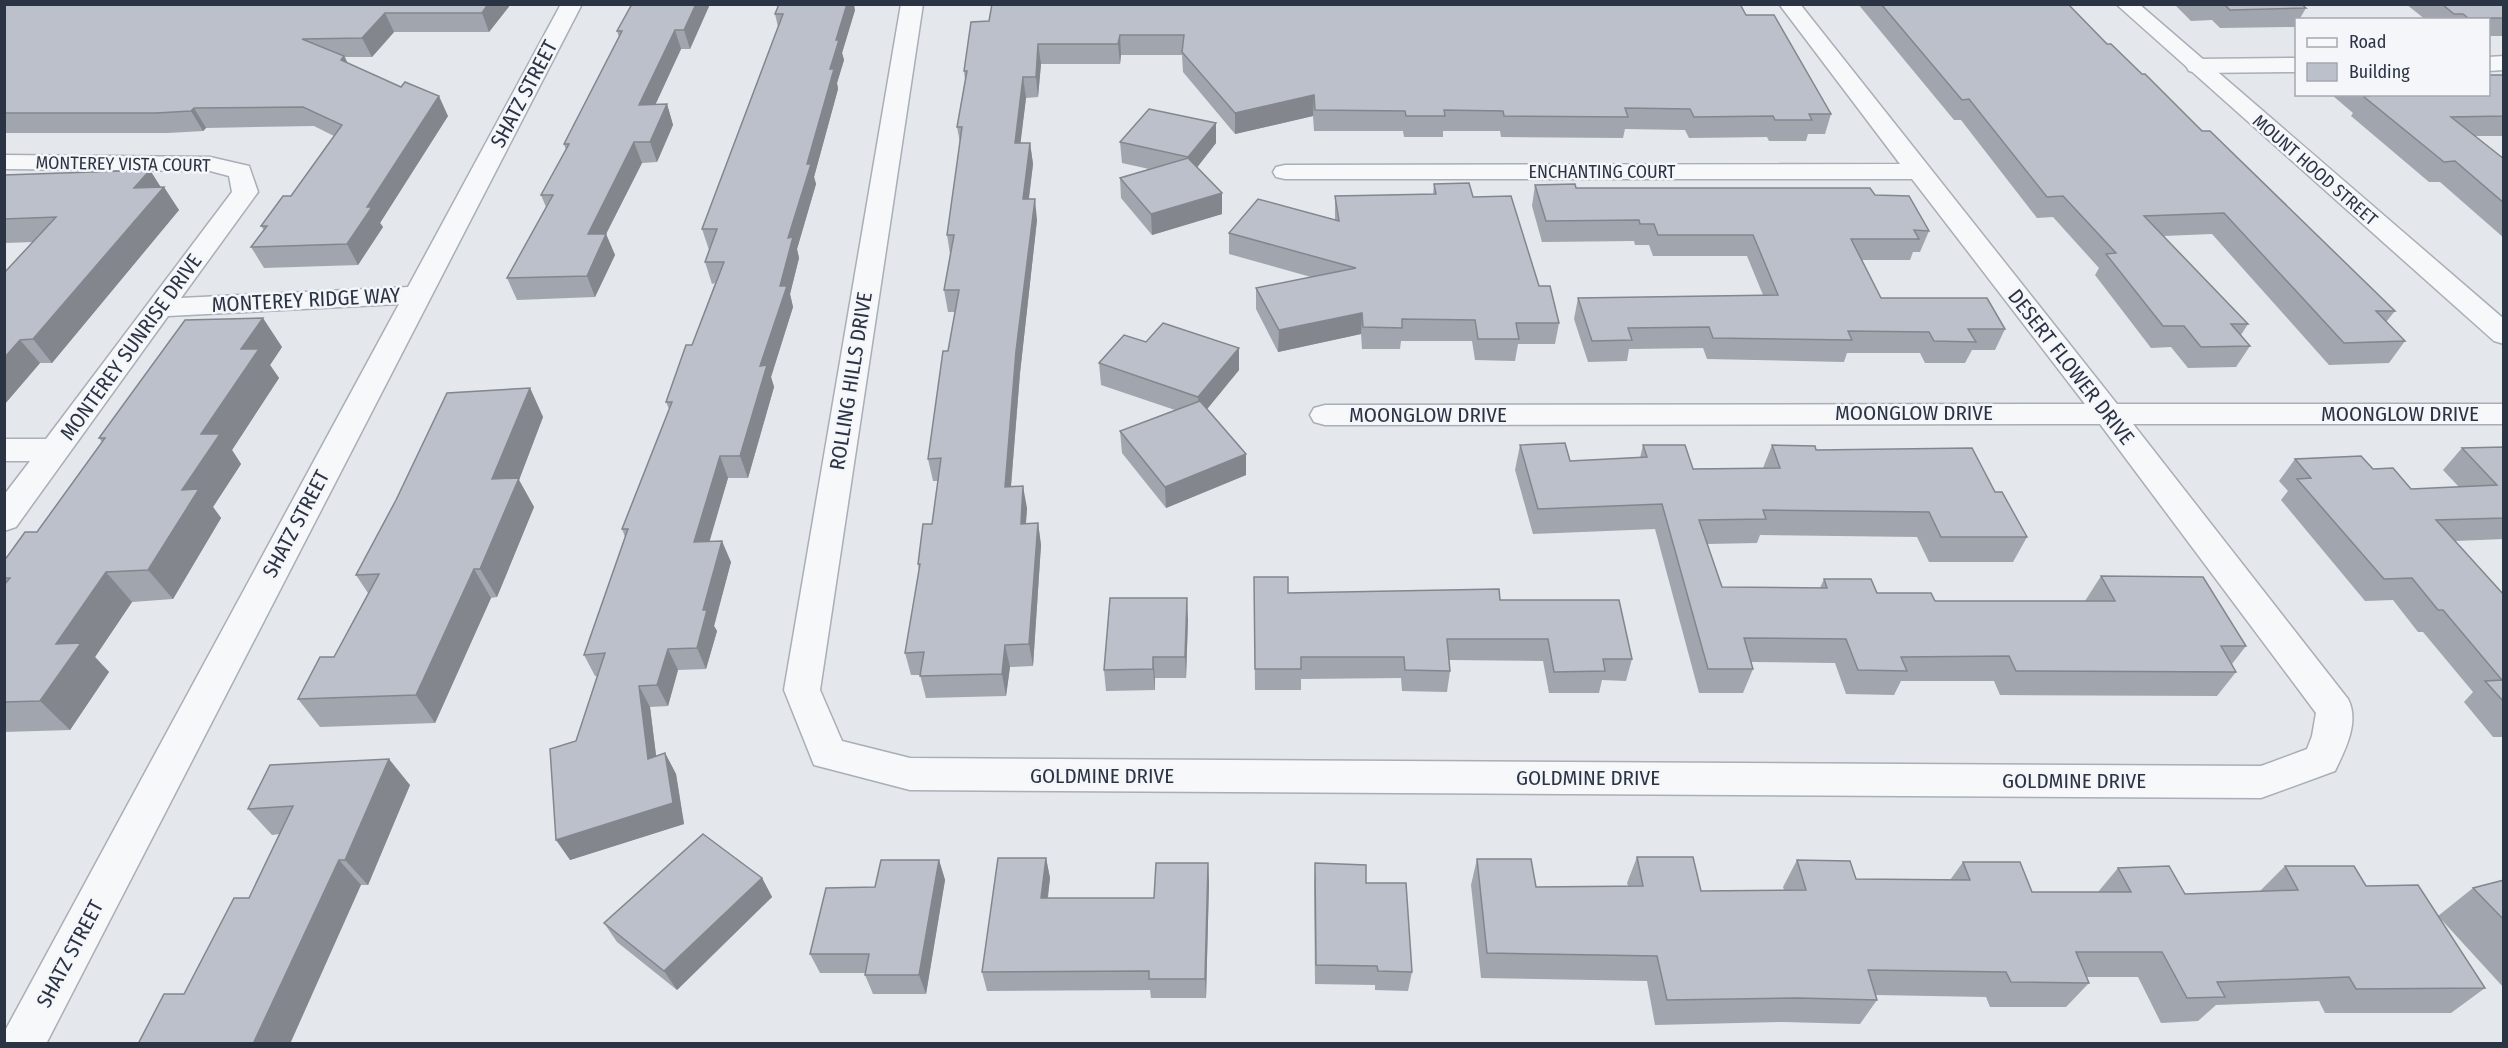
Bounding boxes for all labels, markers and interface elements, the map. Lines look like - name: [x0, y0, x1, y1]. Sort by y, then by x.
- legend: [2295, 18, 2490, 96]
- text: Road: [2349, 31, 2386, 53]
- street label: SHATZ STREET: [485, 36, 563, 152]
- text: Building: [2349, 61, 2410, 83]
- street label: MOUNT HOOD STREET: [2248, 110, 2382, 231]
- street label: MONTEREY VISTA COURT: [35, 151, 211, 177]
- street label: ENCHANTING COURT: [1529, 161, 1676, 183]
- street label: MONTEREY SUNRISE DRIVE: [55, 249, 207, 445]
- street label: MONTEREY RIDGE WAY: [211, 282, 402, 318]
- street label: DESERT FLOWER DRIVE: [2002, 284, 2140, 450]
- street label: ROLLING HILLS DRIVE: [824, 290, 878, 472]
- street label: MOONGLOW DRIVE: [1835, 400, 1993, 426]
- street label: MOONGLOW DRIVE: [2321, 401, 2479, 427]
- street label: MOONGLOW DRIVE: [1349, 402, 1507, 428]
- street label: SHATZ STREET: [257, 466, 335, 582]
- street label: GOLDMINE DRIVE: [1030, 763, 1174, 789]
- street label: GOLDMINE DRIVE: [1516, 765, 1660, 791]
- street label: GOLDMINE DRIVE: [2002, 768, 2146, 794]
- street label: SHATZ STREET: [31, 896, 109, 1012]

